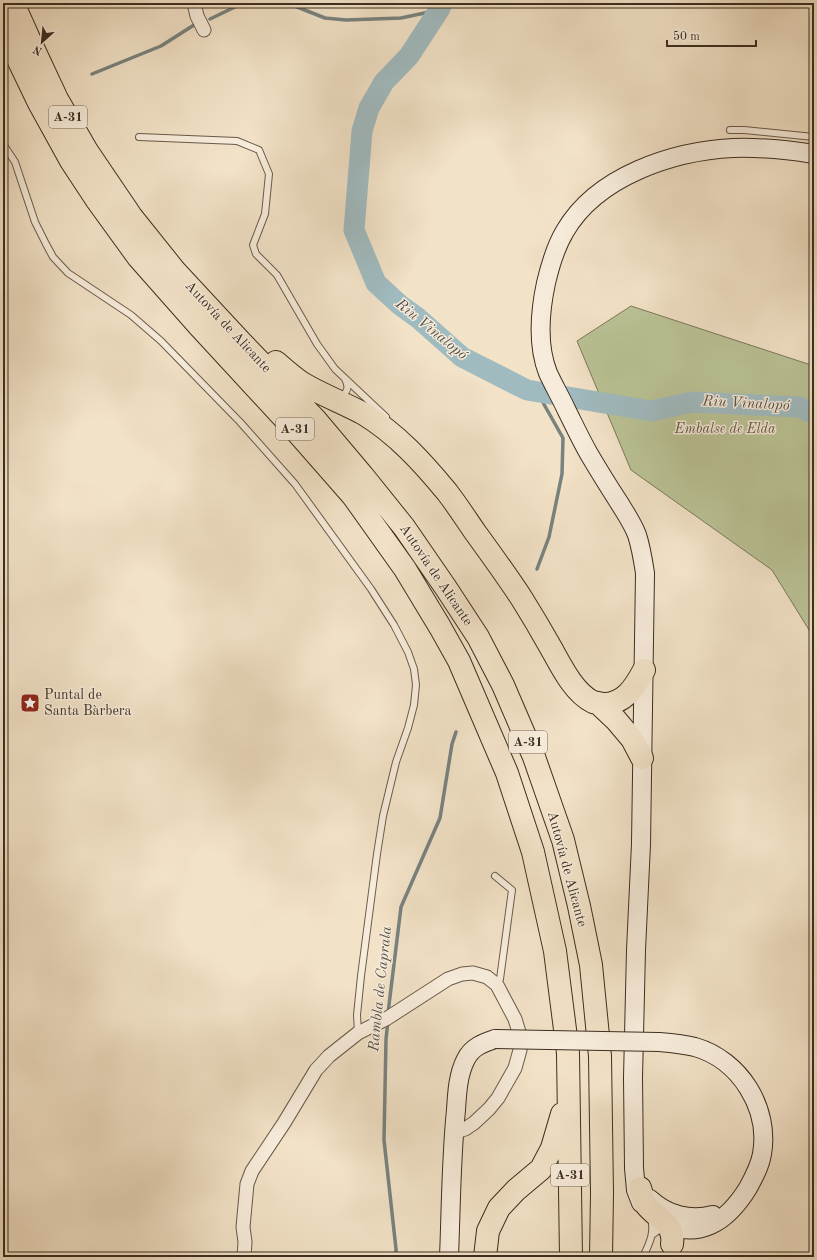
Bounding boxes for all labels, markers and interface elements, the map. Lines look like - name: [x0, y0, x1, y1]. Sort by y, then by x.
- north arrow: [22, 22, 62, 62]
- scale bar: [667, 22, 756, 48]
- text: 50 m: [673, 30, 700, 43]
- text: N: [31, 42, 44, 56]
- road number: A-31: [49, 106, 87, 128]
- street label: Autovía de Alicante: [182, 279, 274, 375]
- water label: Riu Vinalopó: [392, 296, 470, 364]
- water label: Riu Vinalopó: [701, 394, 791, 414]
- road number: A-31: [276, 418, 314, 440]
- park label: Embalse de Elda: [674, 422, 776, 436]
- street label: Autovía de Alicante: [397, 522, 475, 628]
- place label: Puntal de Santa Bàrbera: [44, 688, 132, 718]
- place icon: Puntal de Santa Bàrbera: [19, 692, 41, 714]
- road number: A-31: [509, 731, 547, 753]
- street label: Autovía de Alicante: [545, 810, 589, 928]
- water label: Rambla de Caprala: [367, 926, 395, 1053]
- road number: A-31: [551, 1164, 589, 1186]

